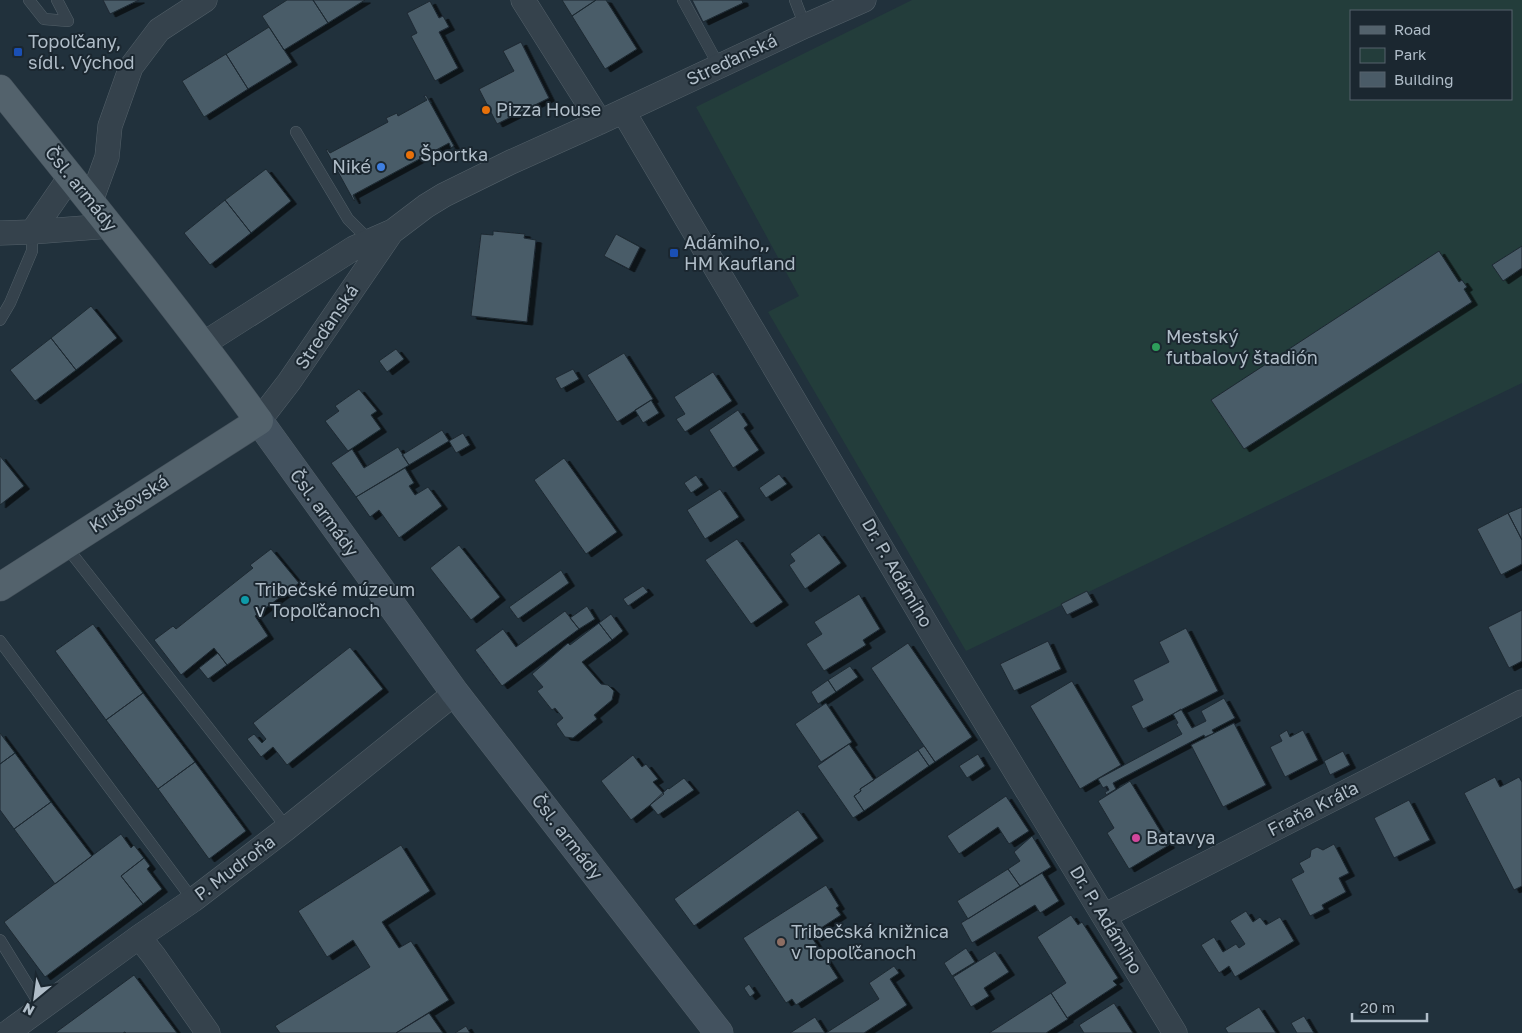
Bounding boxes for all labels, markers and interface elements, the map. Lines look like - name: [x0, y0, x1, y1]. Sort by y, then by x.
- legend: [1350, 10, 1512, 100]
- text: Road: [1394, 20, 1431, 38]
- street label: Streďanská: [683, 28, 780, 90]
- place label: Topoľčany, sídl. Východ: [28, 30, 135, 73]
- text: Park: [1394, 45, 1427, 63]
- marker: Topoľčany, sídl. Východ: [12, 46, 24, 58]
- text: Building: [1394, 70, 1454, 88]
- place label: Pizza House: [496, 98, 601, 120]
- marker: Pizza House: [480, 104, 492, 116]
- street label: Čsl. armády: [41, 142, 123, 235]
- place label: Športka: [420, 143, 488, 165]
- marker: Športka: [404, 149, 416, 161]
- place label: Niké: [332, 155, 371, 177]
- marker: Niké: [375, 161, 387, 173]
- place label: Adámiho,, HM Kaufland: [684, 231, 796, 274]
- marker: Adámiho,, HM Kaufland: [668, 247, 680, 259]
- street label: Streďanská: [290, 280, 363, 373]
- place label: Mestský futbalový štadión: [1166, 325, 1318, 368]
- marker: Mestský futbalový štadión: [1150, 341, 1162, 353]
- street label: Čsl. armády: [286, 464, 364, 560]
- street label: Krušovská: [85, 469, 172, 537]
- street label: Dr. P. Adámiho: [858, 514, 938, 631]
- place label: Tribečské múzeum v Topoľčanoch: [255, 578, 415, 621]
- marker: Tribečské múzeum v Topoľčanoch: [239, 594, 251, 606]
- street label: Fraňa Kráľa: [1264, 776, 1362, 840]
- street label: Čsl. armády: [527, 789, 608, 884]
- place label: Batavya: [1146, 826, 1215, 848]
- street label: P. Mudroňa: [190, 830, 279, 905]
- marker: Batavya: [1130, 832, 1142, 844]
- street label: Dr. P. Adámiho: [1066, 861, 1148, 978]
- place label: Tribečská knižnica v Topoľčanoch: [791, 920, 949, 963]
- marker: Tribečská knižnica v Topoľčanoch: [775, 936, 787, 948]
- north arrow: [10, 973, 60, 1023]
- scale bar: [1352, 990, 1427, 1022]
- text: 20 m: [1360, 998, 1395, 1016]
- text: N: [20, 1000, 37, 1020]

